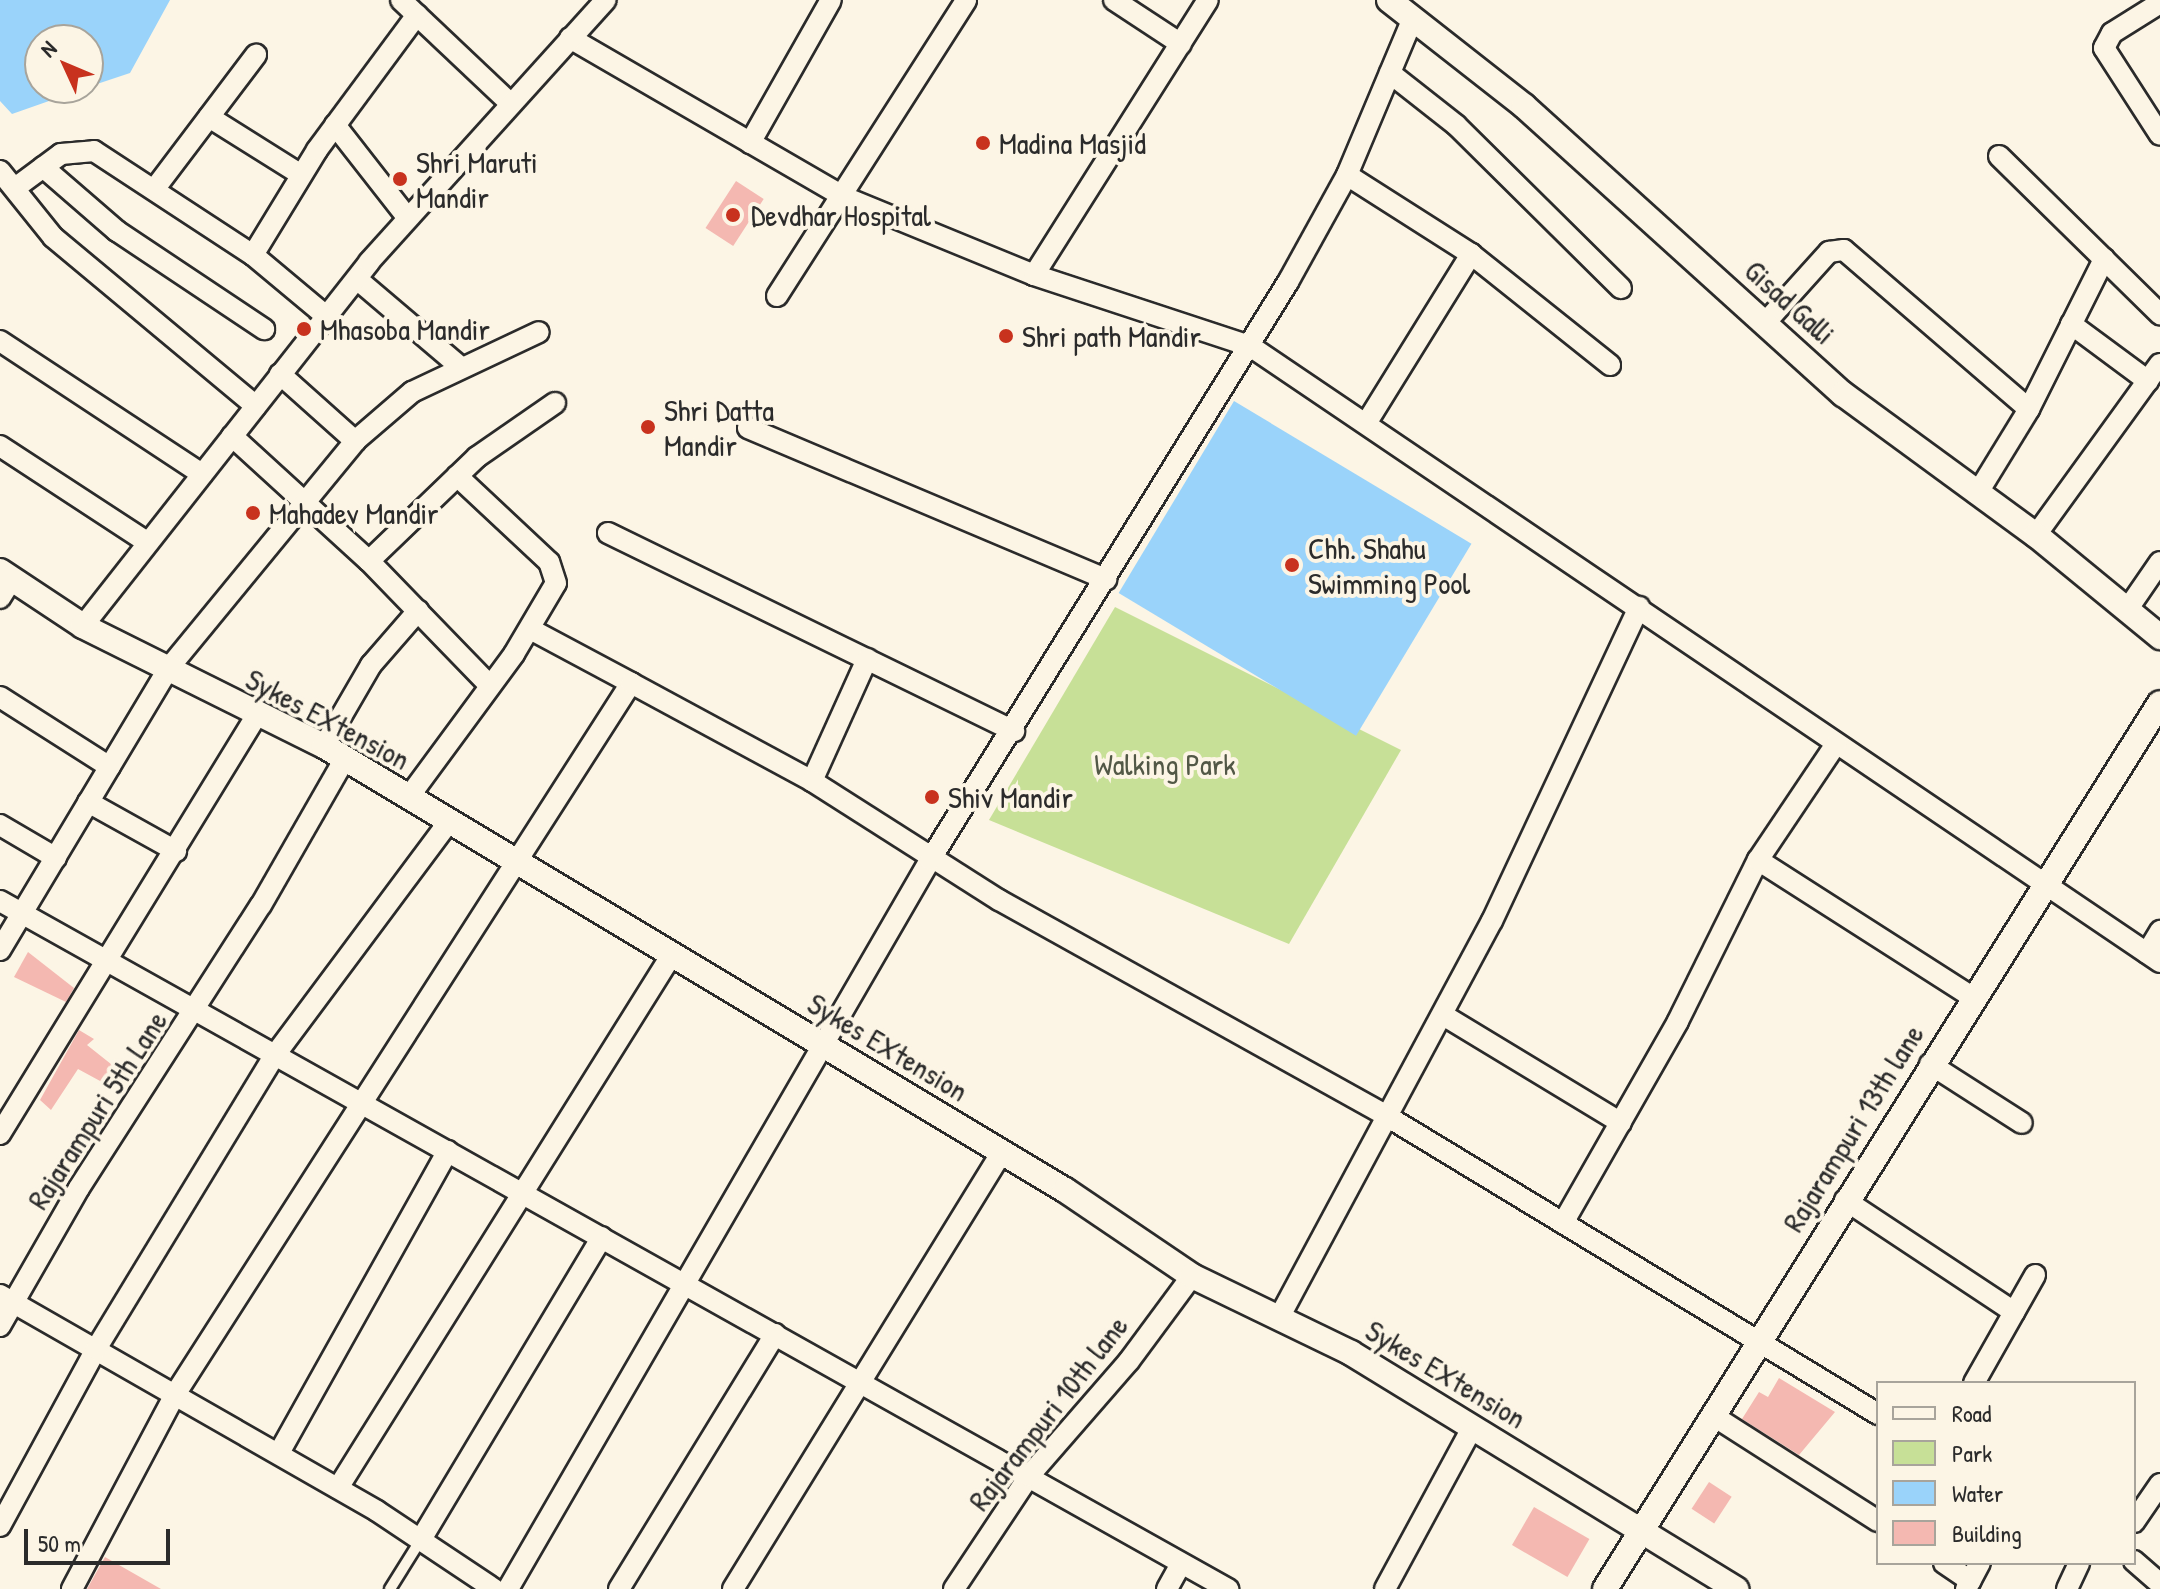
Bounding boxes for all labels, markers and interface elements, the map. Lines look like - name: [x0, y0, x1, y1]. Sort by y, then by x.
- north arrow: [24, 24, 104, 104]
- text: N: [33, 34, 63, 63]
- place label: Madina Masjid: [999, 125, 1146, 161]
- marker: Madina Masjid: [974, 134, 992, 152]
- place label: Shri Maruti Mandir: [416, 144, 538, 214]
- marker: Shri Maruti Mandir: [391, 170, 409, 188]
- place label: Devdhar Hospital: [751, 197, 931, 233]
- marker: Devdhar Hospital: [722, 204, 744, 226]
- street label: Gisad Galli: [1738, 252, 1842, 352]
- place label: Mhasoba Mandir: [320, 311, 490, 347]
- place label: Shri path Mandir: [1022, 318, 1201, 354]
- marker: Mhasoba Mandir: [295, 320, 313, 338]
- marker: Shri path Mandir: [997, 327, 1015, 345]
- place label: Shri Datta Mandir: [664, 392, 774, 462]
- marker: Shri Datta Mandir: [639, 418, 657, 436]
- place label: Mahadev Mandir: [269, 495, 439, 531]
- marker: Mahadev Mandir: [244, 504, 262, 522]
- place label: Chh. Shahu Swimming Pool: [1308, 530, 1470, 600]
- marker: Chh. Shahu Swimming Pool: [1283, 556, 1301, 574]
- street label: Sykes EXtension: [240, 661, 416, 777]
- park label: Walking Park: [1094, 746, 1236, 782]
- place label: Shiv Mandir: [948, 779, 1073, 815]
- marker: Shiv Mandir: [923, 788, 941, 806]
- street label: Sykes EXtension: [801, 985, 975, 1109]
- street label: Rajarampuri 5th Lane: [20, 1004, 174, 1216]
- street label: Rajarampuri 13th lane: [1775, 1018, 1931, 1238]
- street label: Rajarampuri 10th lane: [961, 1308, 1135, 1518]
- street label: Sykes EXtension: [1359, 1312, 1533, 1436]
- legend: [1876, 1381, 2136, 1565]
- text: Road: [1952, 1397, 1991, 1429]
- text: Park: [1952, 1437, 1992, 1469]
- text: Water: [1952, 1477, 2003, 1509]
- scale bar: [28, 1513, 174, 1563]
- text: Building: [1952, 1517, 2022, 1549]
- text: 50 m: [38, 1527, 81, 1559]

